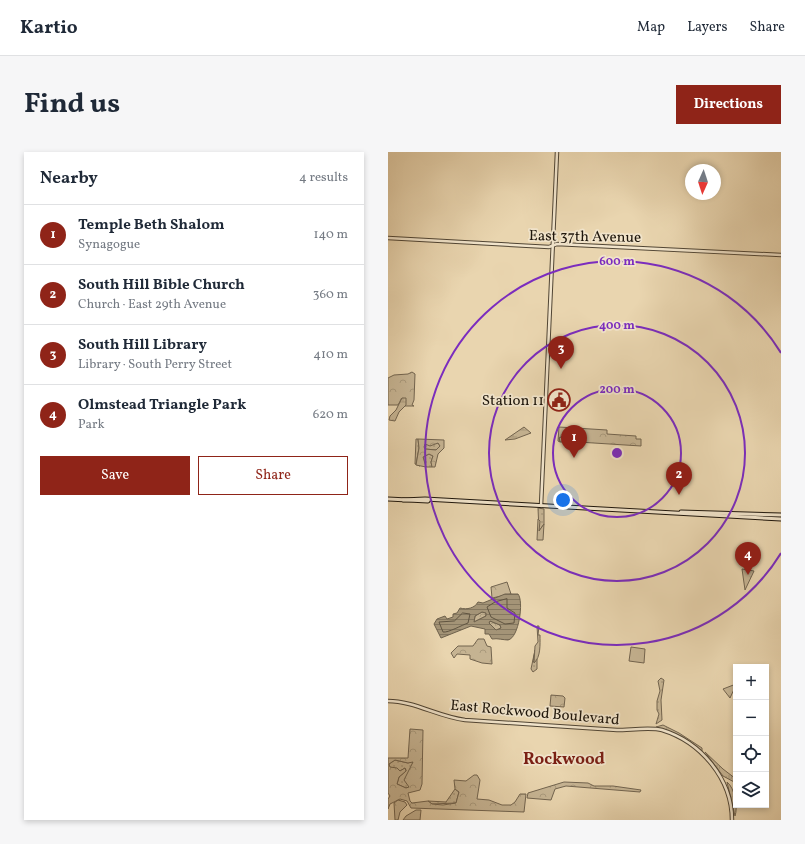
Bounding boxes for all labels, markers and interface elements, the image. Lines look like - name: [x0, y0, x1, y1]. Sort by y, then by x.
- text: Kartio: [20, 15, 78, 41]
- text: Map: [637, 18, 665, 37]
- text: Layers: [687, 18, 727, 37]
- text: Share: [749, 18, 785, 37]
- text: Find us: [24, 85, 120, 124]
- button: Directions: [676, 85, 781, 124]
- north arrow: [685, 164, 721, 200]
- text: Nearby: [40, 167, 98, 190]
- text: 4 results: [299, 169, 348, 187]
- text: Temple Beth Shalom: [78, 215, 224, 236]
- text: 1: [50, 226, 56, 244]
- text: 140 m: [314, 226, 348, 244]
- street label: East 37th Avenue: [529, 226, 641, 249]
- text: Synagogue: [78, 236, 140, 254]
- text: 600 m: [599, 254, 635, 270]
- text: South Hill Bible Church: [78, 275, 245, 296]
- text: 2: [50, 286, 56, 304]
- text: 360 m: [313, 286, 348, 304]
- text: Church · East 29th Avenue: [78, 296, 226, 314]
- text: 400 m: [599, 318, 635, 334]
- text: South Hill Library: [78, 335, 207, 356]
- pin: 3: [548, 336, 574, 369]
- text: 3: [50, 346, 56, 364]
- text: 410 m: [313, 346, 348, 364]
- text: Library · South Perry Street: [78, 356, 232, 374]
- text: 200 m: [599, 382, 635, 398]
- public building icon: Station 11: [546, 387, 572, 413]
- place label: Station 11: [482, 391, 544, 412]
- text: Olmstead Triangle Park: [78, 395, 246, 416]
- text: 4: [49, 406, 57, 424]
- text: 620 m: [313, 406, 348, 424]
- text: Park: [78, 416, 105, 434]
- pin: 1: [561, 425, 587, 458]
- centre of rings: [610, 446, 624, 460]
- button: Save: [40, 456, 190, 495]
- button: Share: [198, 456, 348, 495]
- pin: 2: [666, 462, 692, 495]
- your location: [553, 490, 573, 510]
- pin: 4: [735, 542, 761, 575]
- map controls: [733, 664, 769, 808]
- button: +: [733, 664, 769, 700]
- street label: East Rockwood Boulevard: [449, 696, 620, 731]
- button: −: [733, 700, 769, 736]
- button: locate: [733, 736, 769, 772]
- district label: Rockwood: [523, 748, 605, 771]
- button: layers: [733, 772, 769, 808]

